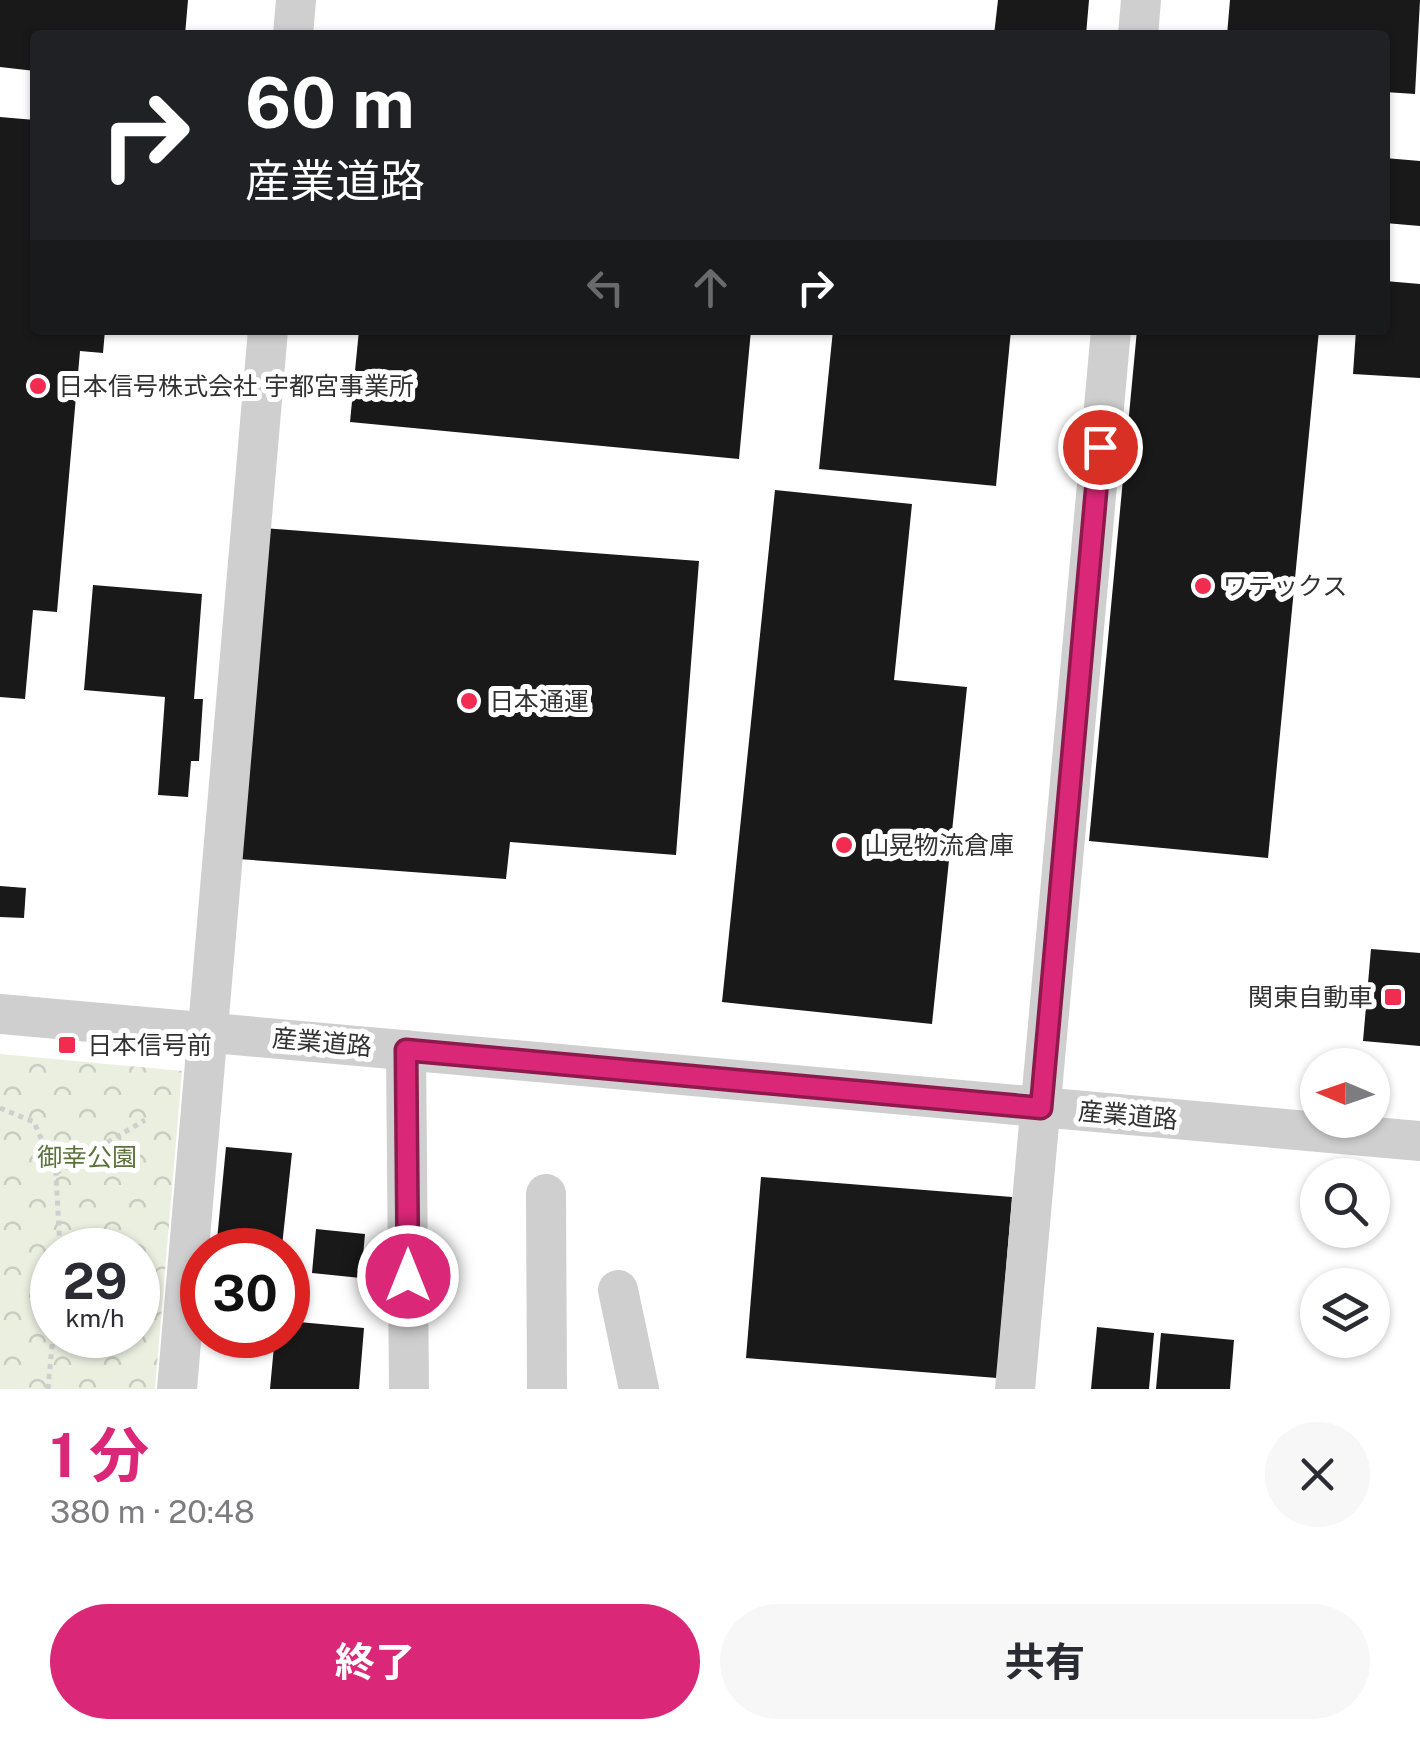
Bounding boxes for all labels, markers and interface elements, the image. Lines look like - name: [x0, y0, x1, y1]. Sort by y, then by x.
- text: 60 m: [245, 61, 415, 144]
- icon: right: [80, 70, 210, 200]
- text: 産業道路: [245, 154, 425, 207]
- icon: left: [578, 260, 633, 315]
- icon: ahead: [683, 260, 738, 315]
- icon: right: [788, 260, 843, 315]
- place label: 日本信号株式会社 宇都宮事業所: [58, 371, 414, 401]
- marker: 日本信号株式会社 宇都宮事業所: [27, 375, 49, 397]
- pin: [1058, 405, 1143, 490]
- icon: arrive: [1073, 420, 1128, 475]
- place label: ワテックス: [1223, 571, 1347, 601]
- marker: ワテックス: [1192, 575, 1214, 597]
- place label: 日本通運: [489, 686, 589, 716]
- marker: 日本通運: [458, 690, 480, 712]
- place label: 山晃物流倉庫: [864, 830, 1014, 860]
- marker: 山晃物流倉庫: [833, 834, 855, 856]
- place label: 関東自動車: [1248, 982, 1373, 1012]
- marker: 関東自動車: [1382, 986, 1404, 1008]
- street label: 産業道路: [271, 1023, 373, 1061]
- place label: 日本信号前: [87, 1030, 212, 1060]
- marker: 日本信号前: [56, 1034, 78, 1056]
- north arrow: [1300, 1048, 1390, 1138]
- map controls: [1300, 1048, 1390, 1358]
- street label: 産業道路: [1077, 1096, 1179, 1134]
- park label: 御幸公園: [37, 1142, 137, 1172]
- button: search: [1300, 1158, 1390, 1248]
- position arrow: [356, 1224, 460, 1328]
- speed limit sign: 30: [180, 1228, 310, 1358]
- text: 29: [63, 1251, 127, 1310]
- button: layers: [1300, 1268, 1390, 1358]
- text: km/h: [66, 1303, 124, 1333]
- text: 1 分: [50, 1420, 149, 1491]
- button: close: [1265, 1422, 1370, 1527]
- text: 380 m · 20:48: [50, 1493, 255, 1530]
- button: 終了: [50, 1604, 700, 1719]
- button: 共有: [720, 1604, 1370, 1719]

